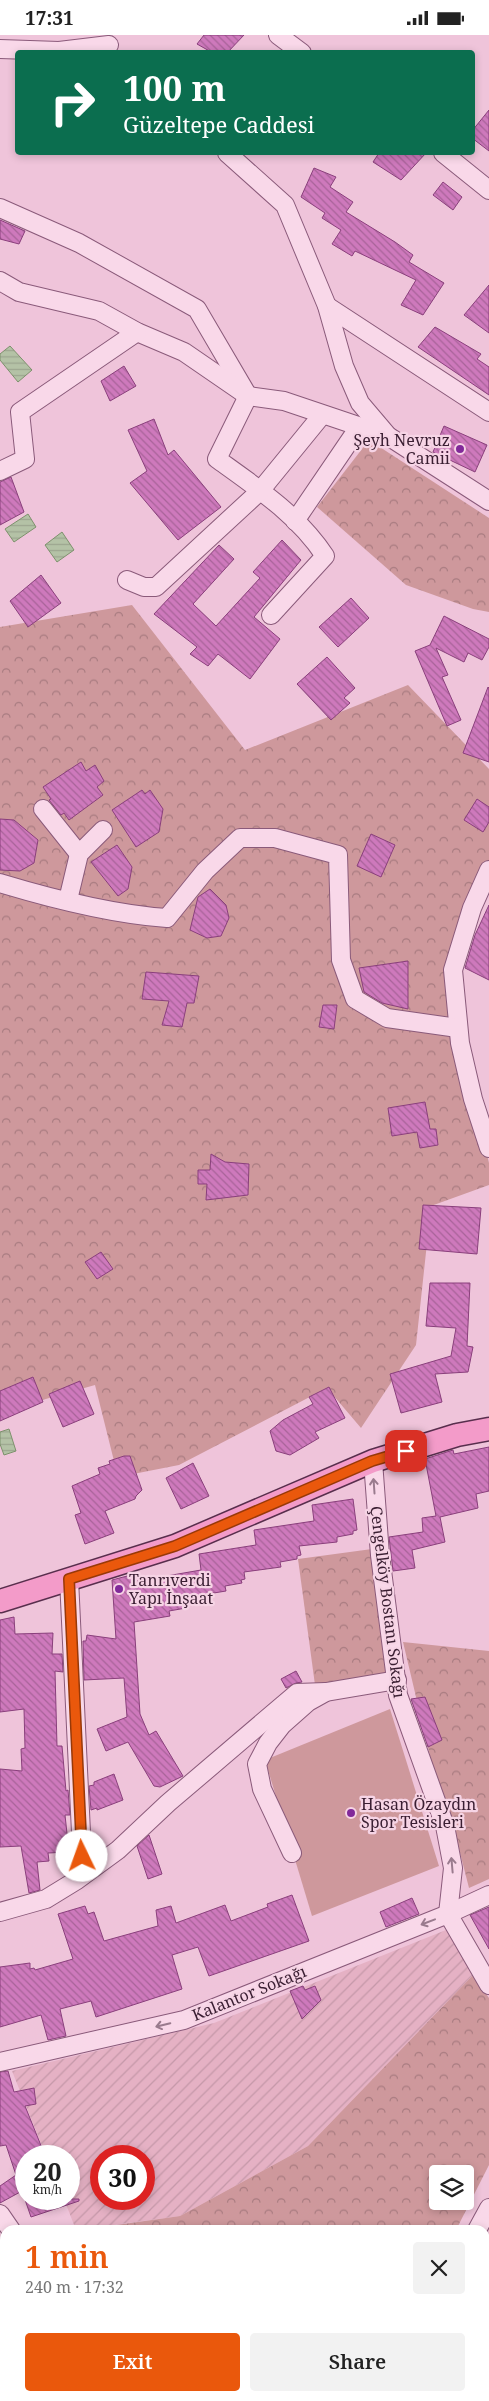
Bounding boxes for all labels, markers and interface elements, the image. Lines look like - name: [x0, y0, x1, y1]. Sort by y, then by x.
- text: 17:31: [25, 5, 74, 31]
- text: 100 m: [123, 64, 226, 111]
- icon: right: [40, 70, 105, 135]
- text: Güzeltepe Caddesi: [123, 109, 315, 139]
- place label: Şeyh Nevruz Camii: [353, 429, 450, 469]
- marker: Şeyh Nevruz Camii: [454, 443, 466, 455]
- pin: [385, 1430, 427, 1472]
- icon: arrive: [392, 1437, 420, 1465]
- one-way arrow: [370, 1478, 379, 1494]
- street label: Çengelköy Bostanı Sokağı: [365, 1505, 411, 1699]
- place label: Tanrıverdi Yapı İnşaat: [128, 1569, 214, 1609]
- marker: Tanrıverdi Yapı İnşaat: [113, 1583, 125, 1595]
- place label: Hasan Özaydın Spor Tesisleri: [361, 1793, 476, 1833]
- marker: Hasan Özaydın Spor Tesisleri: [345, 1807, 357, 1819]
- position arrow: [55, 1829, 107, 1881]
- one-way arrow: [447, 1858, 456, 1874]
- one-way arrow: [421, 1918, 436, 1927]
- street label: Kalantor Sokağı: [189, 1960, 309, 2026]
- one-way arrow: [156, 2021, 172, 2030]
- speed limit sign: 30: [90, 2145, 155, 2210]
- text: 20: [33, 2154, 62, 2188]
- map controls: [429, 2165, 474, 2210]
- button: layers: [429, 2165, 474, 2210]
- text: km/h: [33, 2181, 62, 2198]
- text: 1 min: [25, 2236, 109, 2277]
- button: close: [413, 2242, 465, 2294]
- text: 240 m · 17:32: [25, 2276, 124, 2298]
- button: Exit: [25, 2333, 240, 2391]
- button: Share: [250, 2333, 465, 2391]

